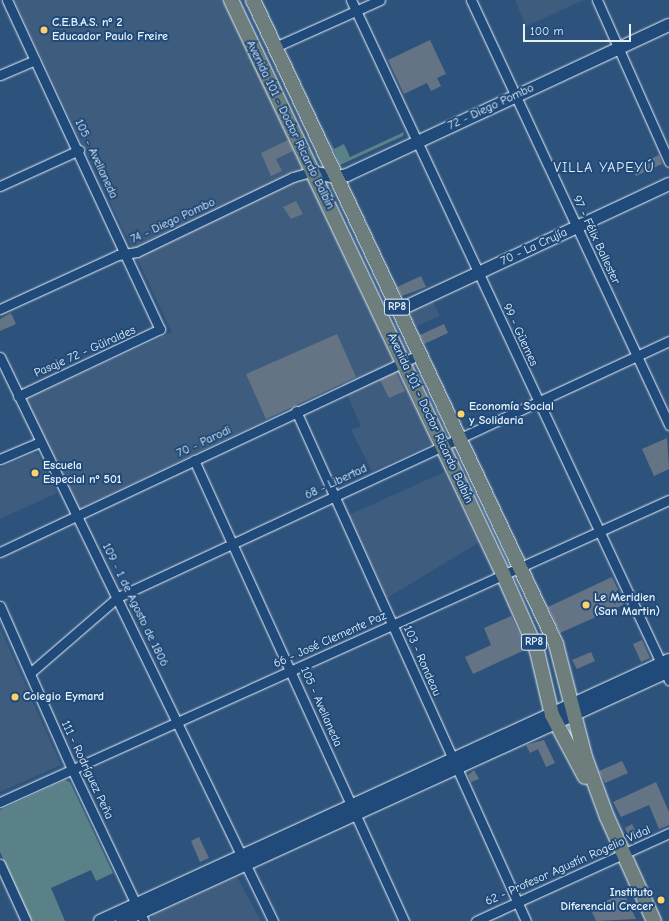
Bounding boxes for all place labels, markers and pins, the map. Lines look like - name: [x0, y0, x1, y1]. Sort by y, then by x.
- place label: C.E.B.A.S. nº 2 Educador Paulo Freire: [52, 16, 168, 44]
- marker: C.E.B.A.S. nº 2 Educador Paulo Freire: [39, 25, 49, 35]
- place label: Economía Social y Solidaria: [469, 400, 554, 428]
- marker: Economía Social y Solidaria: [456, 409, 466, 419]
- place label: Escuela Especial nº 501: [43, 459, 121, 487]
- marker: Escuela Especial nº 501: [30, 468, 40, 478]
- place label: Le Meridien (San Martin): [594, 591, 660, 619]
- marker: Le Meridien (San Martin): [581, 600, 591, 610]
- place label: Colegio Eymard: [23, 690, 104, 704]
- marker: Colegio Eymard: [10, 692, 20, 702]
- place label: Instituto Diferencial Crecer: [561, 886, 653, 914]
- marker: Instituto Diferencial Crecer: [656, 895, 666, 905]

